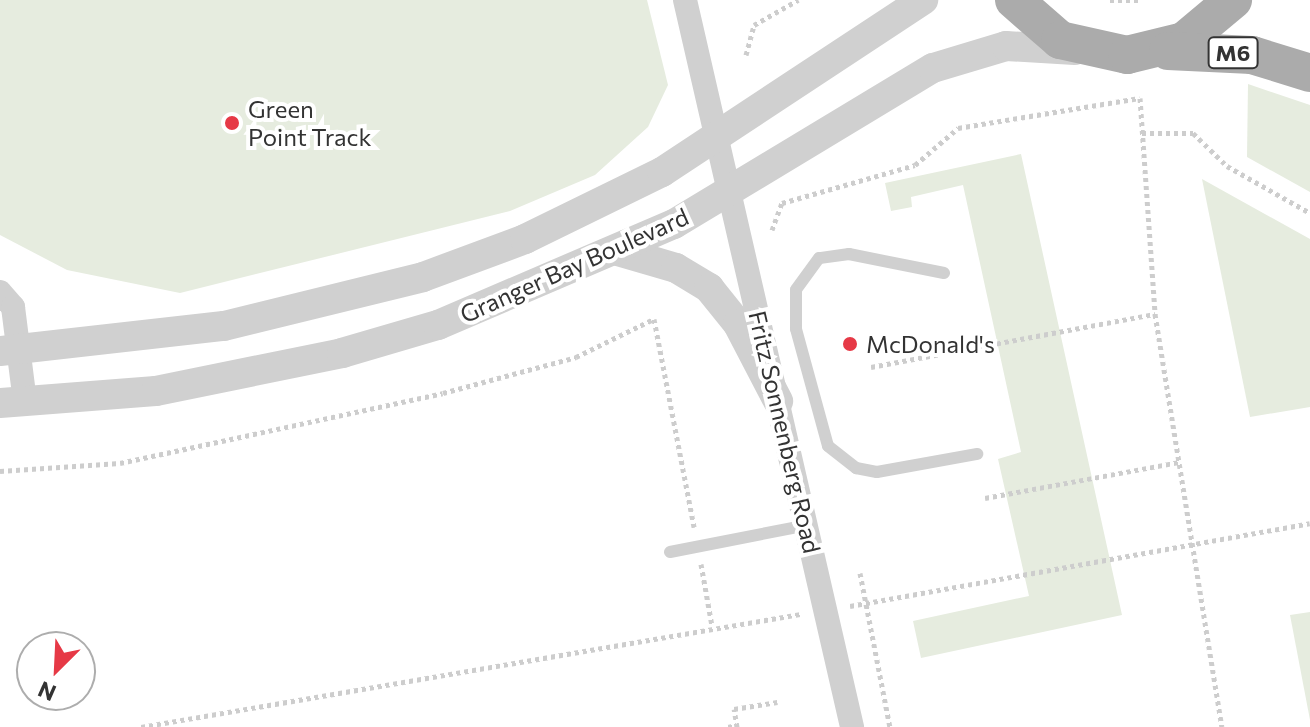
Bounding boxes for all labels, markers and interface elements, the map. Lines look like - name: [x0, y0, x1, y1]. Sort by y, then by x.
- road number: M6: [1207, 35, 1259, 71]
- place label: Green Point Track: [248, 95, 371, 151]
- marker: Green Point Track: [223, 114, 241, 132]
- street label: Granger Bay Boulevard: [455, 202, 693, 328]
- street label: Fritz Sonnenberg Road: [743, 308, 827, 556]
- place label: McDonald's: [866, 330, 995, 358]
- marker: McDonald's: [841, 335, 859, 353]
- north arrow: [16, 631, 96, 711]
- text: N: [34, 676, 60, 707]

